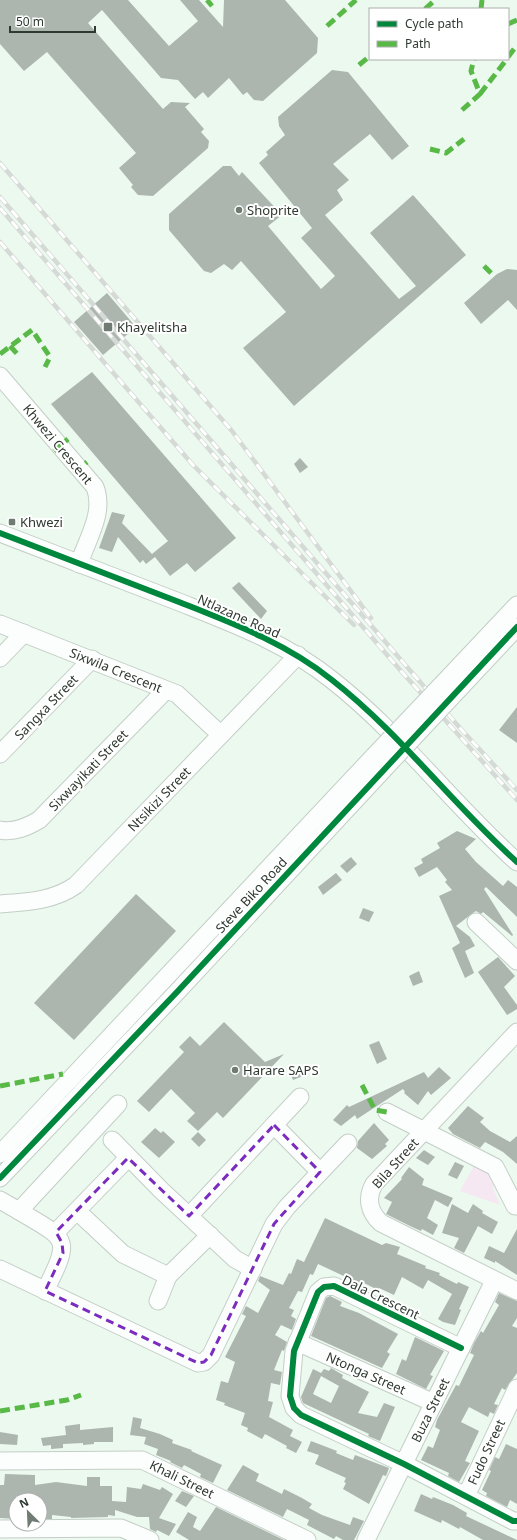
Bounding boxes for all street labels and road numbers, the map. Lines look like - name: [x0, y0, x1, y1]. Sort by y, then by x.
- street label: Khwezi Crescent: [19, 400, 97, 488]
- street label: Ntlazane Road: [195, 590, 283, 642]
- street label: Sixwila Crescent: [67, 643, 165, 697]
- street label: Sangxa Street: [10, 670, 82, 744]
- street label: Sixwayikati Street: [44, 725, 132, 815]
- street label: Ntsikizi Street: [123, 762, 195, 835]
- street label: Steve Biko Road: [211, 853, 291, 937]
- street label: Bila Street: [368, 1134, 423, 1192]
- street label: Dala Crescent: [339, 1270, 423, 1324]
- street label: Ntonga Street: [323, 1347, 409, 1399]
- street label: Buza Street: [407, 1375, 453, 1445]
- street label: Fudo Street: [463, 1416, 509, 1488]
- street label: Khali Street: [147, 1456, 218, 1503]

